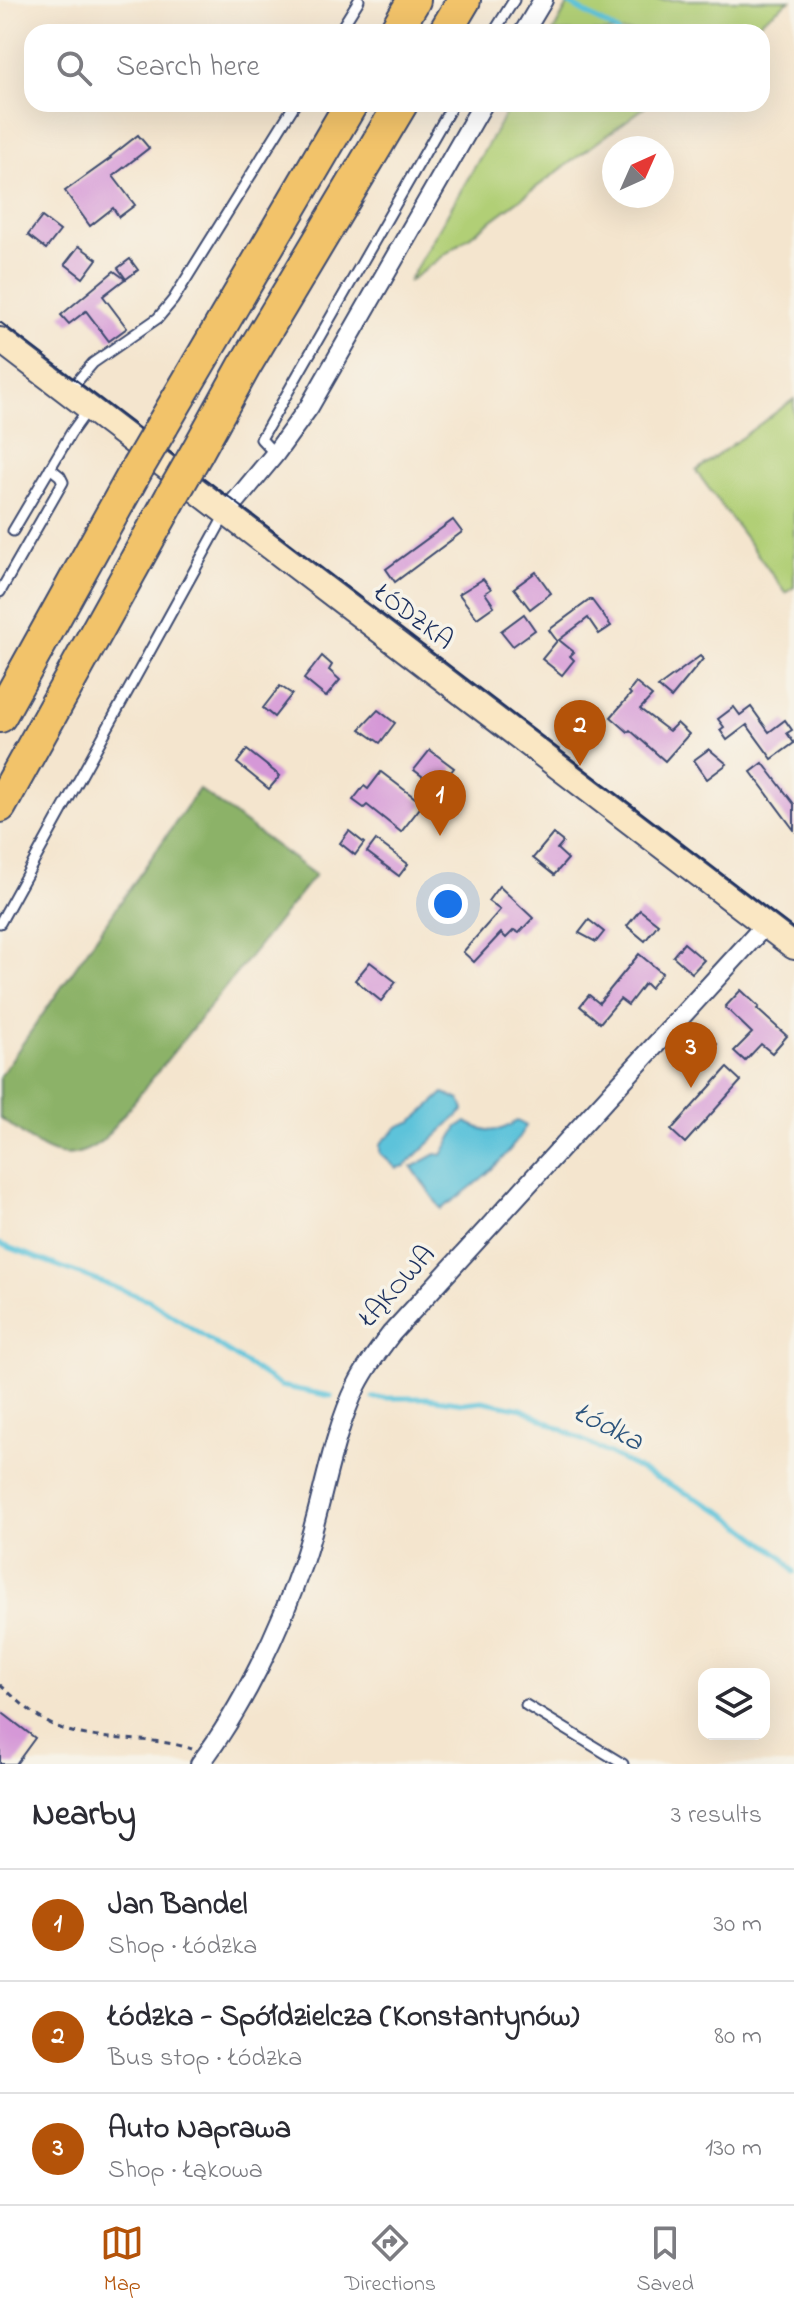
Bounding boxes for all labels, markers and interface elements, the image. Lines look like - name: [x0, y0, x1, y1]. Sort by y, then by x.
- search box: [24, 24, 770, 112]
- icon: search: [52, 46, 96, 90]
- text: Search here: [116, 46, 260, 90]
- north arrow: [602, 136, 674, 208]
- street label: ŁÓDZKA: [364, 574, 462, 662]
- pin: 2: [554, 700, 606, 766]
- pin: 1: [414, 770, 466, 836]
- your location: [428, 884, 468, 924]
- pin: 3: [665, 1022, 717, 1088]
- street label: ŁĄKOWA: [349, 1237, 446, 1338]
- water label: Łódka: [566, 1392, 651, 1465]
- map controls: [698, 1668, 770, 1740]
- button: layers: [698, 1668, 770, 1740]
- text: Nearby: [32, 1791, 136, 1841]
- text: 3 results: [671, 1797, 762, 1835]
- text: Jan Bandel: [108, 1884, 248, 1928]
- text: 1: [54, 1906, 62, 1944]
- text: 30 m: [713, 1906, 762, 1944]
- text: Shop · Łódzka: [108, 1928, 257, 1966]
- text: Łódzka - Spółdzielcza (Konstantynów): [108, 1996, 579, 2040]
- text: 2: [52, 2018, 64, 2056]
- text: 80 m: [714, 2018, 762, 2056]
- text: Bus stop · Łódzka: [108, 2040, 302, 2078]
- text: Auto Naprawa: [108, 2108, 291, 2152]
- text: 3: [53, 2130, 63, 2168]
- text: 130 m: [705, 2130, 762, 2168]
- text: Shop · Łąkowa: [108, 2152, 263, 2190]
- tab: Map: [100, 2221, 144, 2301]
- tab: Directions: [345, 2221, 436, 2301]
- tab: Saved: [636, 2221, 694, 2301]

